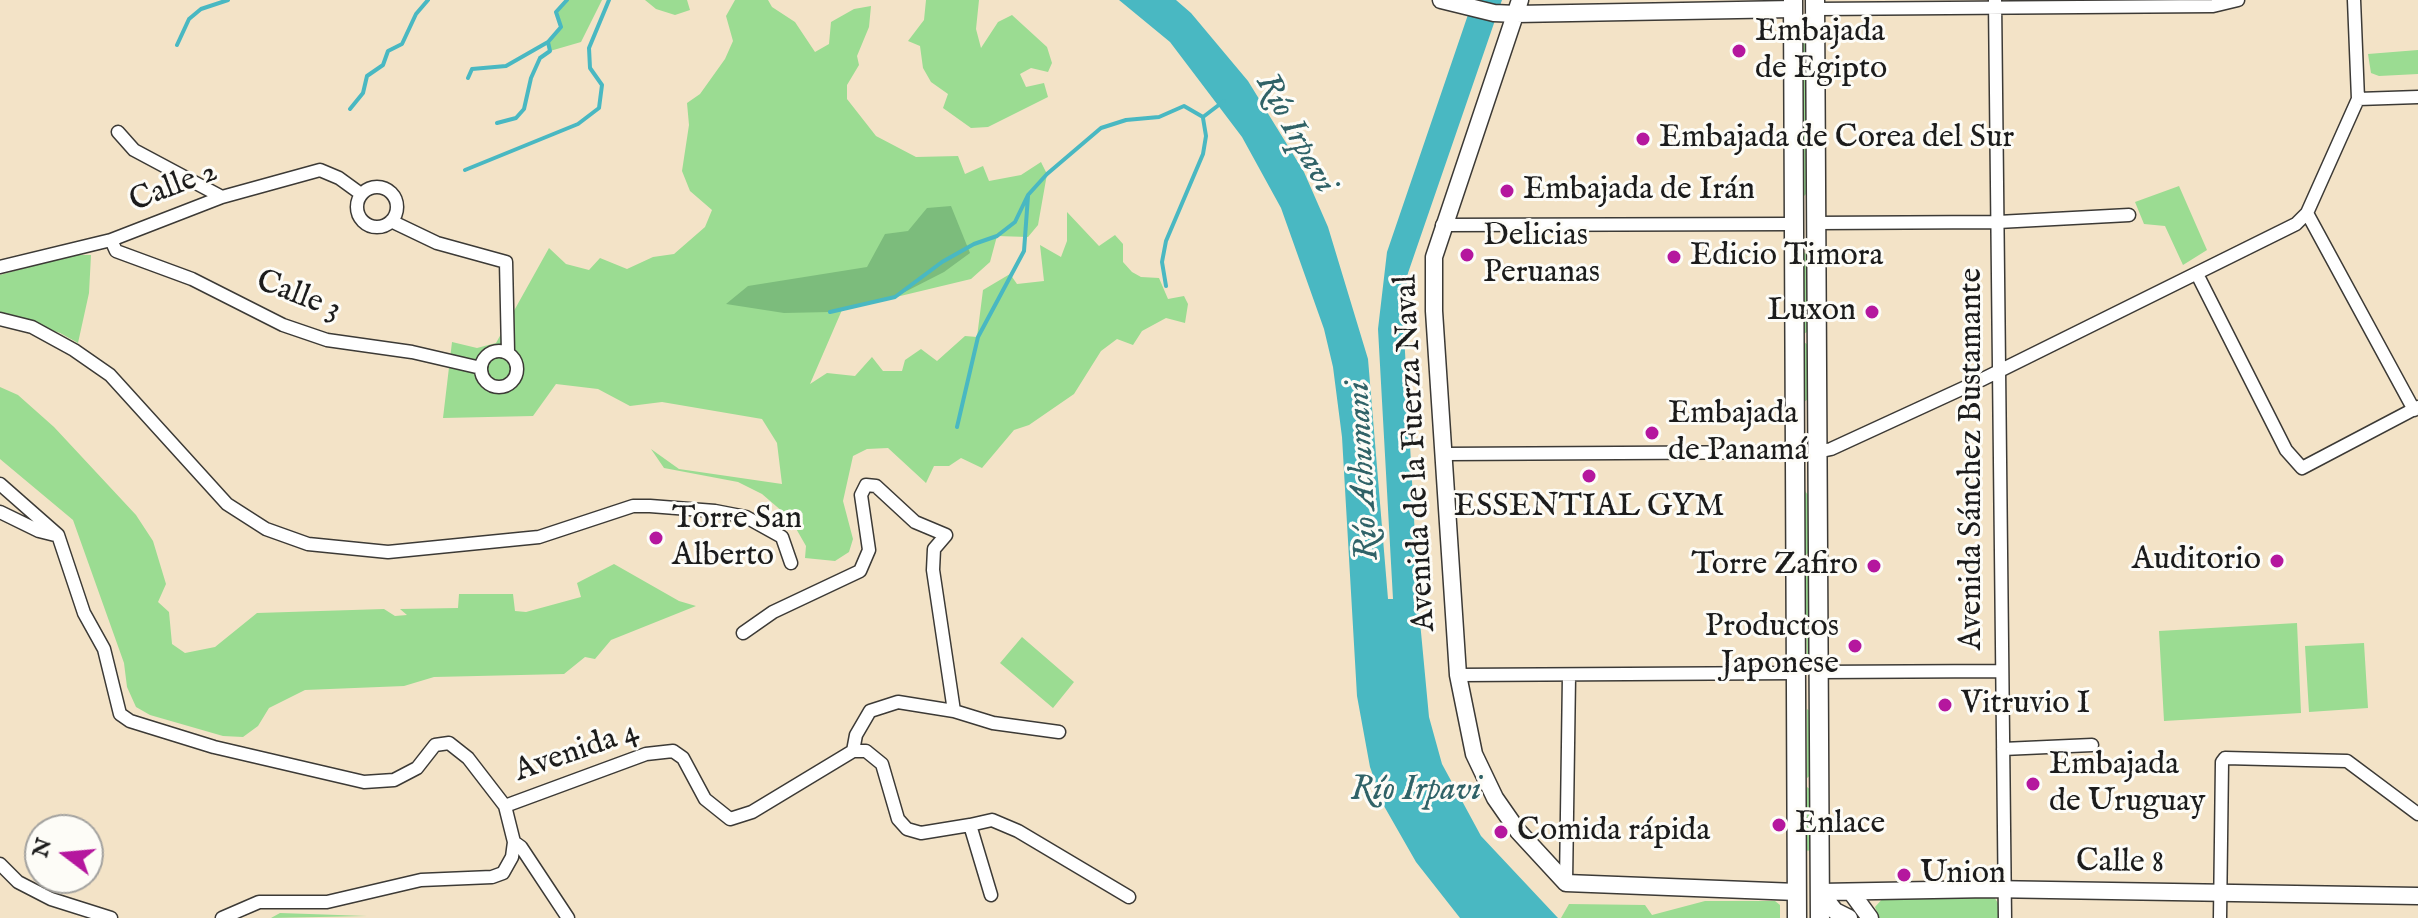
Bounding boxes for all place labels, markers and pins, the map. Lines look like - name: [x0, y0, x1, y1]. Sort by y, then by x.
- place label: Embajada de Egipto: [1755, 14, 1887, 89]
- marker: Embajada de Egipto: [1730, 42, 1748, 60]
- place label: Embajada de Corea del Sur: [1659, 120, 2014, 158]
- marker: Embajada de Corea del Sur: [1634, 130, 1652, 148]
- place label: Embajada de Irán: [1523, 172, 1755, 210]
- marker: Embajada de Irán: [1498, 182, 1516, 200]
- place label: Delicias Peruanas: [1483, 218, 1600, 293]
- place label: Edicio Timora: [1690, 238, 1883, 276]
- marker: Delicias Peruanas: [1458, 246, 1476, 264]
- marker: Edicio Timora: [1665, 248, 1683, 266]
- place label: Luxon: [1767, 293, 1856, 331]
- marker: Luxon: [1863, 303, 1881, 321]
- place label: Embajada de Panamá: [1668, 396, 1808, 471]
- marker: Embajada de Panamá: [1643, 424, 1661, 442]
- marker: ESSENTIAL GYM: [1580, 467, 1598, 485]
- place label: ESSENTIAL GYM: [1454, 489, 1724, 527]
- place label: Torre San Alberto: [672, 501, 802, 576]
- marker: Torre San Alberto: [647, 529, 665, 547]
- place label: Auditorio: [2132, 542, 2261, 580]
- place label: Torre Zafiro: [1691, 547, 1858, 585]
- marker: Auditorio: [2268, 552, 2286, 570]
- marker: Torre Zafiro: [1865, 557, 1883, 575]
- place label: Productos Japonese: [1705, 609, 1839, 684]
- marker: Productos Japonese: [1846, 637, 1864, 655]
- place label: Vitruvio I: [1961, 686, 2090, 724]
- marker: Vitruvio I: [1936, 696, 1954, 714]
- place label: Embajada de Uruguay: [2049, 747, 2206, 822]
- marker: Embajada de Uruguay: [2024, 775, 2042, 793]
- place label: Enlace: [1795, 806, 1885, 844]
- place label: Comida rápida: [1517, 813, 1710, 851]
- marker: Enlace: [1770, 816, 1788, 834]
- marker: Comida rápida: [1492, 823, 1510, 841]
- place label: Union: [1920, 856, 2006, 894]
- marker: Union: [1895, 866, 1913, 884]

